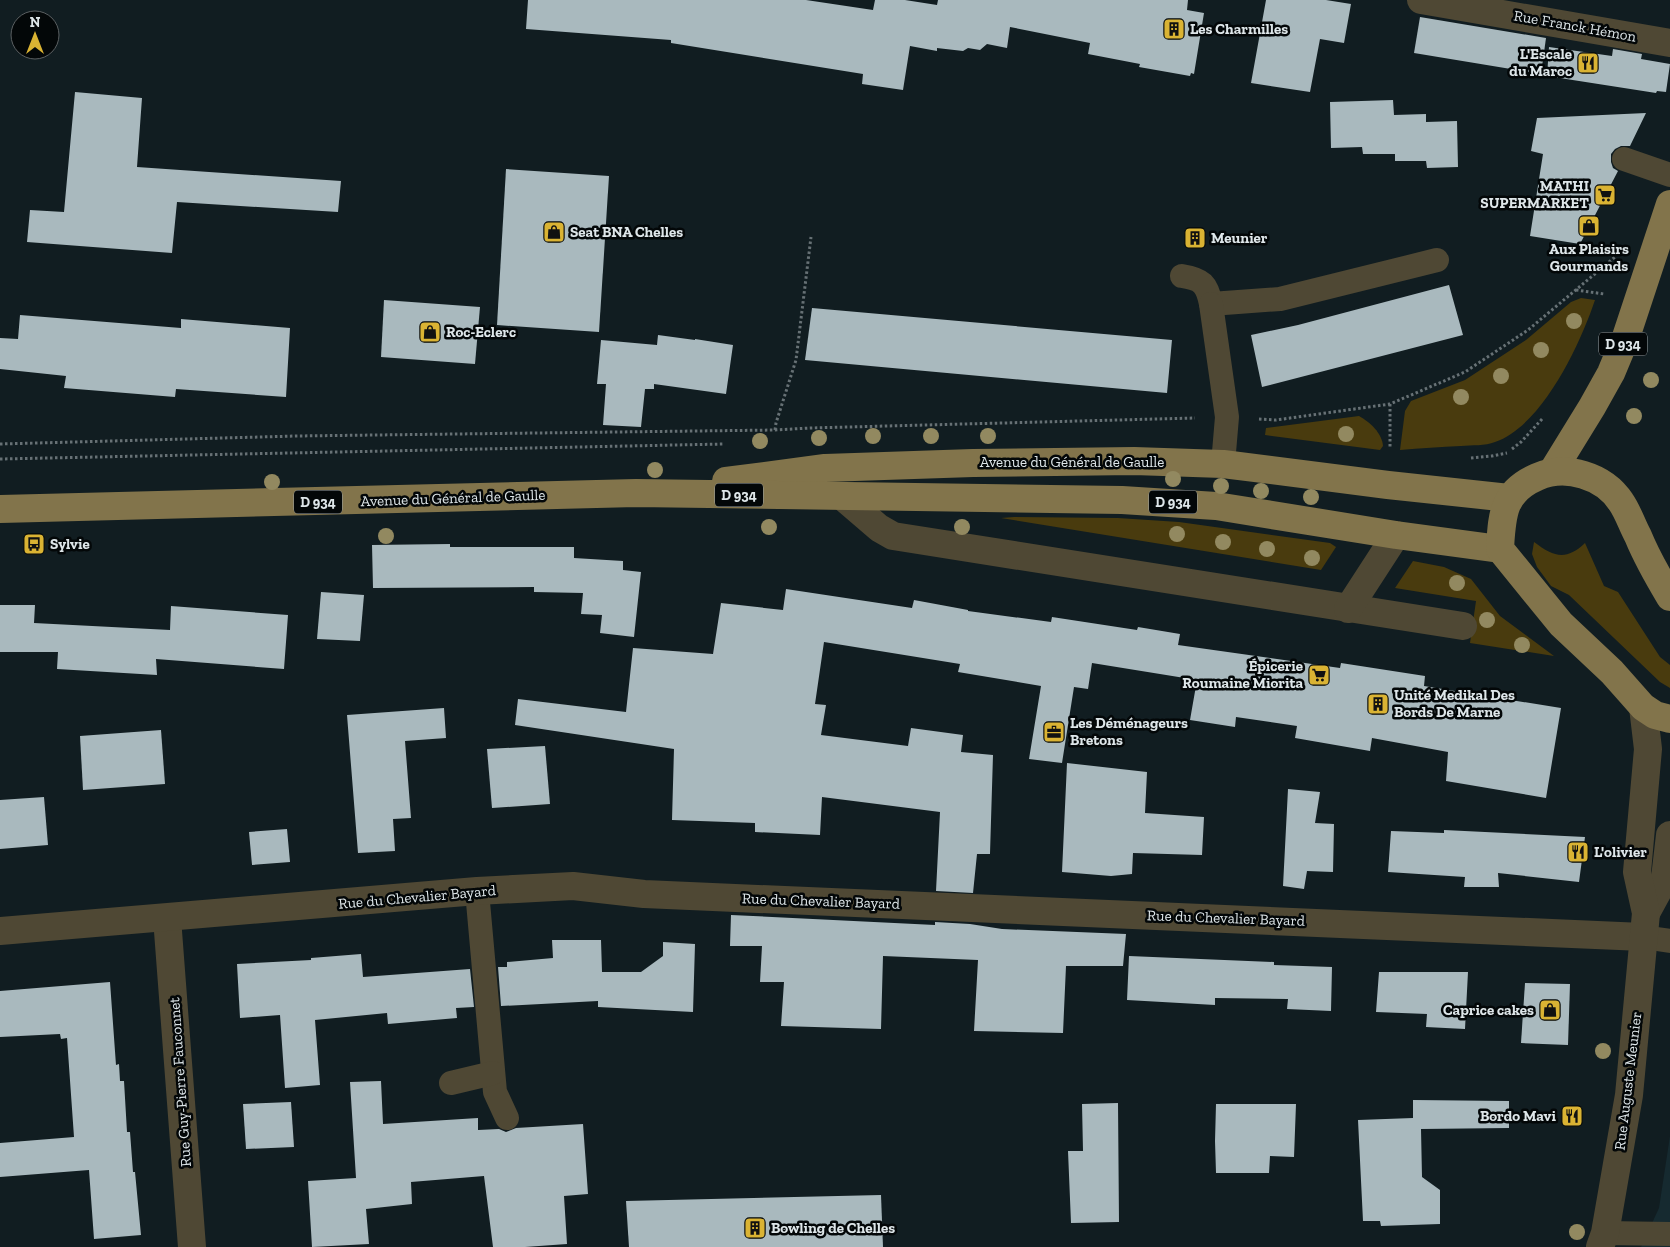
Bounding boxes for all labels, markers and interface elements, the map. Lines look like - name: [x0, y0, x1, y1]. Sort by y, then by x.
- street label: Rue Franck Hémon: [1512, 6, 1638, 46]
- north arrow: [10, 10, 60, 60]
- text: N: [30, 14, 41, 31]
- building icon: Les Charmilles: [1162, 17, 1186, 41]
- place label: Les Charmilles: [1190, 20, 1288, 38]
- place label: L'Escale du Maroc: [1509, 45, 1572, 80]
- restaurant icon: L'Escale du Maroc: [1576, 51, 1600, 75]
- place label: MATHI SUPERMARKET: [1480, 177, 1589, 212]
- supermarket icon: MATHI SUPERMARKET: [1593, 183, 1617, 207]
- shop icon: Aux Plaisirs Gourmands: [1577, 214, 1601, 238]
- shop icon: Seat BNA Chelles: [542, 220, 566, 244]
- place label: Seat BNA Chelles: [570, 223, 683, 241]
- building icon: Meunier: [1183, 226, 1207, 250]
- place label: Meunier: [1211, 229, 1268, 247]
- place label: Aux Plaisirs Gourmands: [1549, 240, 1629, 275]
- shop icon: Roc-Eclerc: [418, 320, 442, 344]
- place label: Roc-Eclerc: [446, 323, 516, 341]
- road number: D 934: [1599, 332, 1647, 356]
- street label: Avenue du Général de Gaulle: [980, 453, 1164, 471]
- road number: D 934: [715, 484, 763, 506]
- street label: Avenue du Général de Gaulle: [360, 486, 546, 510]
- road number: D 934: [294, 491, 342, 514]
- road number: D 934: [1149, 491, 1197, 514]
- bus stop icon: Sylvie: [22, 532, 46, 556]
- place label: Sylvie: [50, 535, 90, 553]
- place label: Épicerie Roumaine Miorita: [1182, 657, 1303, 692]
- supermarket icon: Épicerie Roumaine Miorita: [1307, 663, 1331, 687]
- place label: Unité Medikal Des Bords De Marne: [1394, 686, 1515, 721]
- building icon: Unité Medikal Des Bords De Marne: [1366, 692, 1390, 716]
- place label: Les Déménageurs Bretons: [1070, 714, 1188, 749]
- office icon: Les Déménageurs Bretons: [1042, 720, 1066, 744]
- restaurant icon: L'olivier: [1566, 840, 1590, 864]
- place label: L'olivier: [1594, 843, 1647, 861]
- street label: Rue du Chevalier Bayard: [337, 881, 497, 913]
- street label: Rue du Chevalier Bayard: [742, 889, 901, 913]
- street label: Rue du Chevalier Bayard: [1147, 906, 1306, 930]
- street label: Rue Guy-Pierre Fauconnet: [165, 996, 195, 1167]
- shop icon: Caprice cakes: [1538, 998, 1562, 1022]
- place label: Caprice cakes: [1443, 1001, 1534, 1019]
- street label: Rue Auguste Meunier: [1611, 1011, 1645, 1151]
- restaurant icon: Bordo Mavi: [1560, 1104, 1584, 1128]
- place label: Bordo Mavi: [1480, 1107, 1557, 1125]
- building icon: Bowling de Chelles: [743, 1216, 767, 1240]
- place label: Bowling de Chelles: [771, 1219, 895, 1237]

